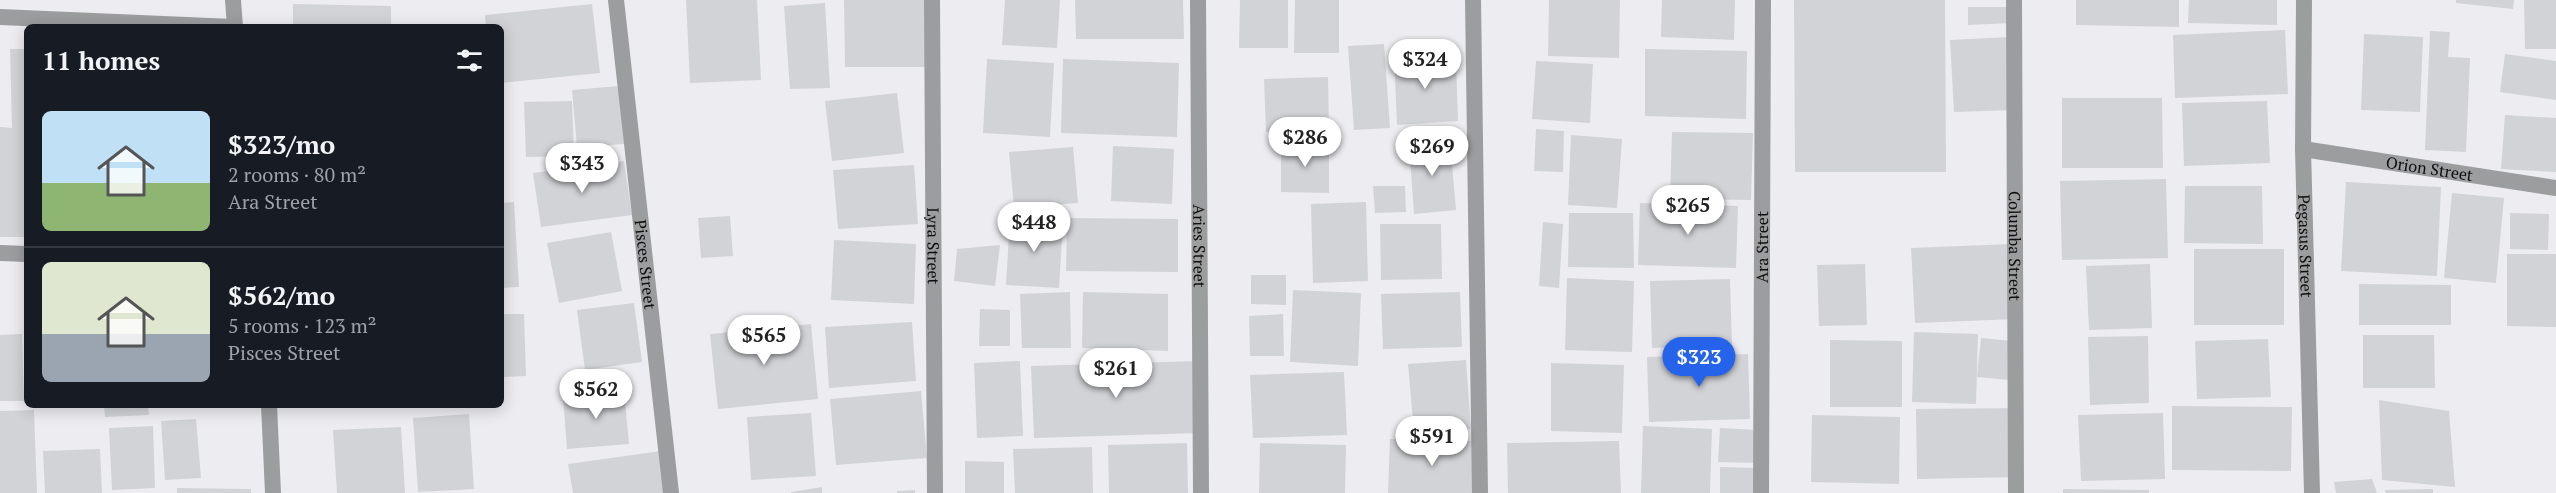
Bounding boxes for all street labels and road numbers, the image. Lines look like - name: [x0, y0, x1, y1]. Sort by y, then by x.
- street label: Orion Street: [2384, 151, 2475, 186]
- street label: Columba Street: [2004, 191, 2026, 301]
- street label: Pegasus Street: [2293, 194, 2318, 298]
- street label: Aries Street: [1188, 204, 1211, 288]
- street label: Lyra Street: [922, 207, 945, 285]
- street label: Ara Street: [1751, 211, 1773, 283]
- street label: Pisces Street: [630, 218, 661, 310]

